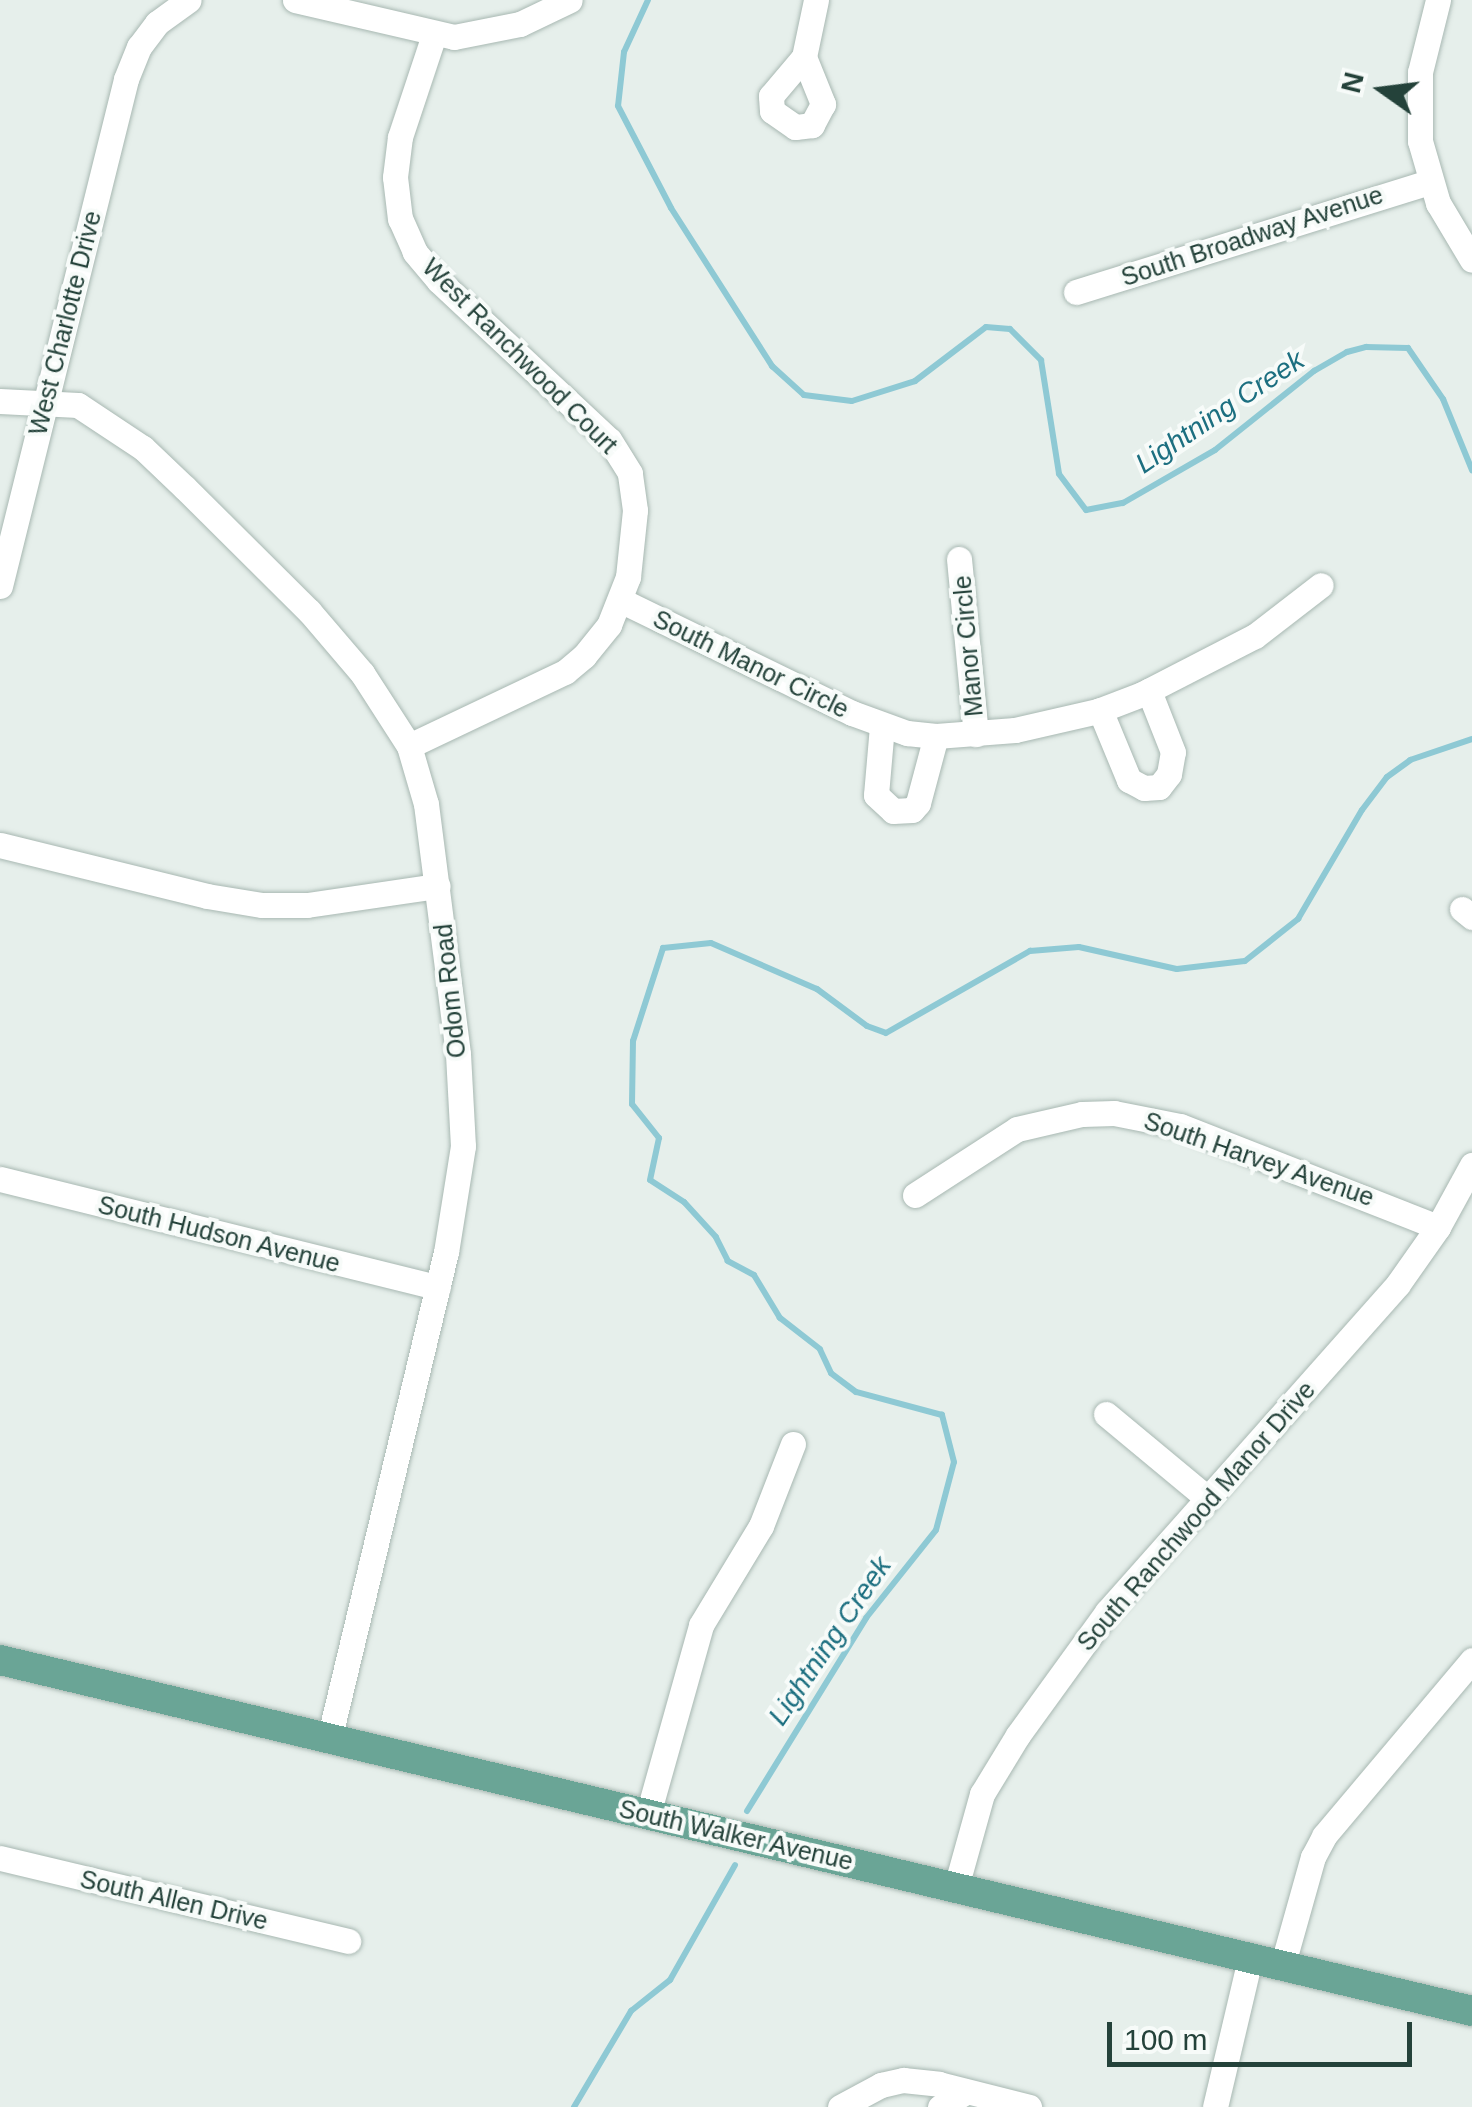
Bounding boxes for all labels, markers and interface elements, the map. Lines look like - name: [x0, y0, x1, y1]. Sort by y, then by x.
- north arrow: [1332, 40, 1432, 140]
- text: N: [1335, 69, 1370, 96]
- street label: South Broadway Avenue: [1117, 179, 1387, 293]
- street label: West Charlotte Drive: [23, 208, 107, 438]
- street label: West Ranchwood Court: [416, 252, 624, 460]
- water label: Lightning Creek: [1129, 343, 1311, 481]
- street label: Manor Circle: [947, 574, 989, 718]
- street label: South Manor Circle: [648, 604, 854, 724]
- street label: Odom Road: [428, 922, 472, 1060]
- street label: South Harvey Avenue: [1139, 1105, 1379, 1213]
- street label: South Hudson Avenue: [94, 1189, 344, 1279]
- street label: South Ranchwood Manor Drive: [1071, 1375, 1321, 1657]
- water label: Lightning Creek: [761, 1550, 899, 1732]
- street label: South Walker Avenue: [615, 1793, 857, 1877]
- street label: South Allen Drive: [77, 1864, 271, 1936]
- scale bar: [1112, 2002, 1417, 2064]
- text: 100 m: [1124, 2023, 1207, 2056]

